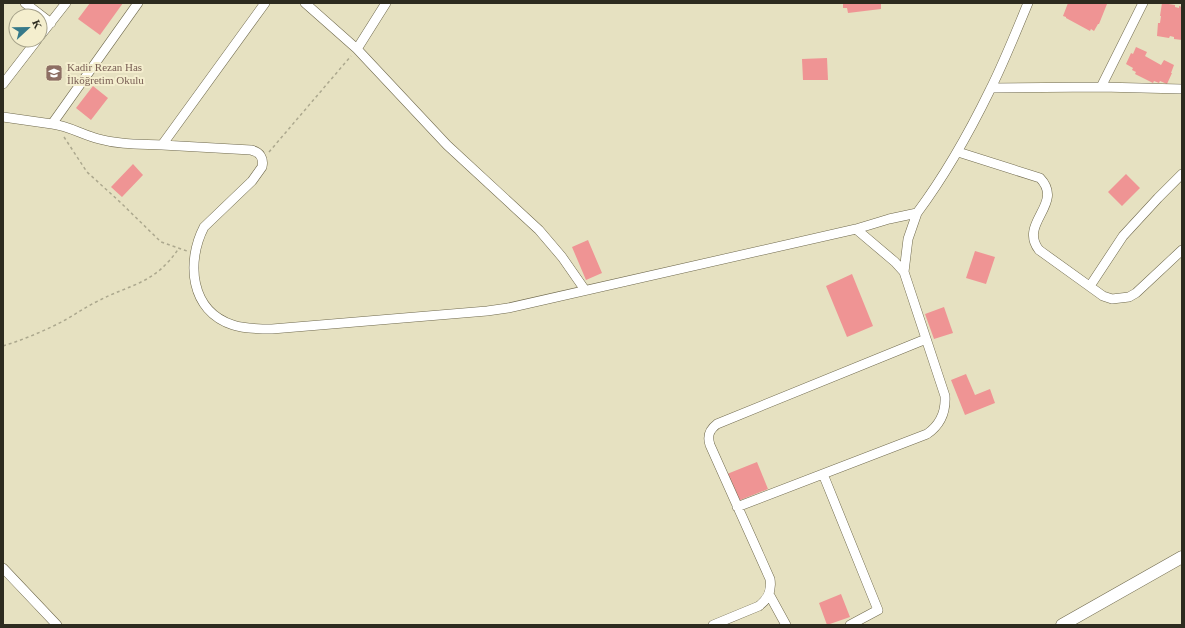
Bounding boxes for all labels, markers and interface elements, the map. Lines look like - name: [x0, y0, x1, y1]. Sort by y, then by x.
- north arrow: [8, 8, 48, 48]
- text: K: [30, 18, 45, 31]
- place label: Kadir Rezan Has İlköğretim Okulu: [67, 61, 144, 86]
- school or university icon: Kadir Rezan Has İlköğretim Okulu: [44, 63, 64, 83]

